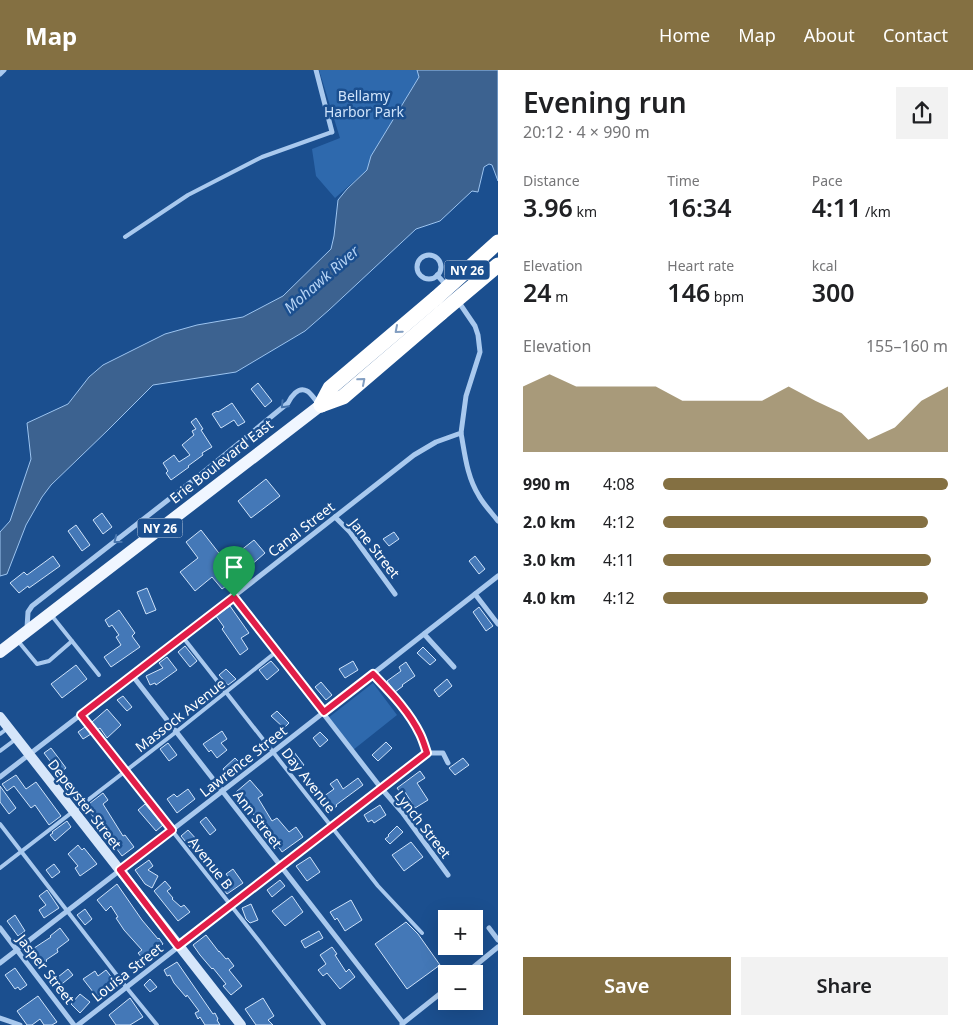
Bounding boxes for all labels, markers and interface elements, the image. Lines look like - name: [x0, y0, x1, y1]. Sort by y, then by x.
- text: Map: [25, 19, 77, 52]
- text: Home: [659, 23, 710, 47]
- text: Map: [738, 23, 776, 47]
- text: About: [804, 23, 855, 47]
- text: Contact: [883, 23, 948, 47]
- text: Evening run: [523, 83, 687, 121]
- park label: Bellamy Harbor Park: [324, 86, 405, 121]
- button: share: [896, 87, 948, 139]
- text: 20:12 · 4 × 990 m: [523, 121, 650, 143]
- text: Distance: [523, 171, 580, 190]
- text: Time: [667, 171, 700, 190]
- text: Pace: [812, 171, 843, 190]
- text: 3.96: [523, 190, 573, 224]
- text: 16:34: [667, 190, 731, 224]
- text: 4:11: [812, 190, 861, 224]
- text: km: [573, 202, 597, 221]
- text: /km: [861, 202, 891, 221]
- water label: Mohawk River: [279, 240, 364, 317]
- text: Elevation: [523, 256, 583, 275]
- text: Heart rate: [667, 256, 734, 275]
- text: kcal: [812, 256, 837, 275]
- road number: NY 26: [444, 260, 490, 280]
- text: 24: [523, 275, 552, 309]
- text: 146: [667, 275, 710, 309]
- text: 300: [812, 275, 855, 309]
- text: m: [552, 287, 568, 306]
- text: bpm: [710, 287, 744, 306]
- one-way arrow: [395, 324, 404, 333]
- text: Elevation: [523, 335, 591, 357]
- text: 155–160 m: [866, 335, 948, 357]
- one-way arrow: [356, 377, 365, 386]
- one-way arrow: [281, 399, 290, 408]
- street label: Erie Boulevard East: [165, 415, 277, 507]
- text: 990 m: [523, 473, 570, 495]
- text: 4:08: [603, 473, 635, 495]
- street label: Canal Street: [264, 497, 338, 561]
- text: 2.0 km: [523, 511, 575, 533]
- text: 4:12: [603, 511, 635, 533]
- street label: Jane Street: [344, 513, 404, 582]
- road number: NY 26: [138, 518, 182, 538]
- one-way arrow: [114, 534, 123, 542]
- pin: [213, 546, 255, 597]
- text: 3.0 km: [523, 549, 575, 571]
- text: 4:11: [603, 549, 635, 571]
- icon: arrive: [220, 553, 248, 581]
- text: 4.0 km: [523, 587, 575, 609]
- text: 4:12: [603, 587, 635, 609]
- street label: Massock Avenue: [131, 674, 229, 756]
- street label: Lawrence Street: [196, 721, 290, 801]
- street label: Day Avenue: [277, 743, 341, 817]
- street label: Depeyster Street: [44, 755, 126, 853]
- street label: Ann Street: [229, 786, 287, 852]
- street label: Lynch Street: [391, 786, 455, 862]
- street label: Avenue B: [184, 833, 238, 893]
- map controls: [438, 910, 483, 1010]
- button: +: [438, 910, 483, 955]
- street label: Jasper Street: [12, 929, 79, 1008]
- street label: Louisa Street: [88, 938, 166, 1006]
- button: Save: [523, 957, 731, 1015]
- button: Share: [741, 957, 948, 1015]
- button: −: [438, 965, 483, 1010]

